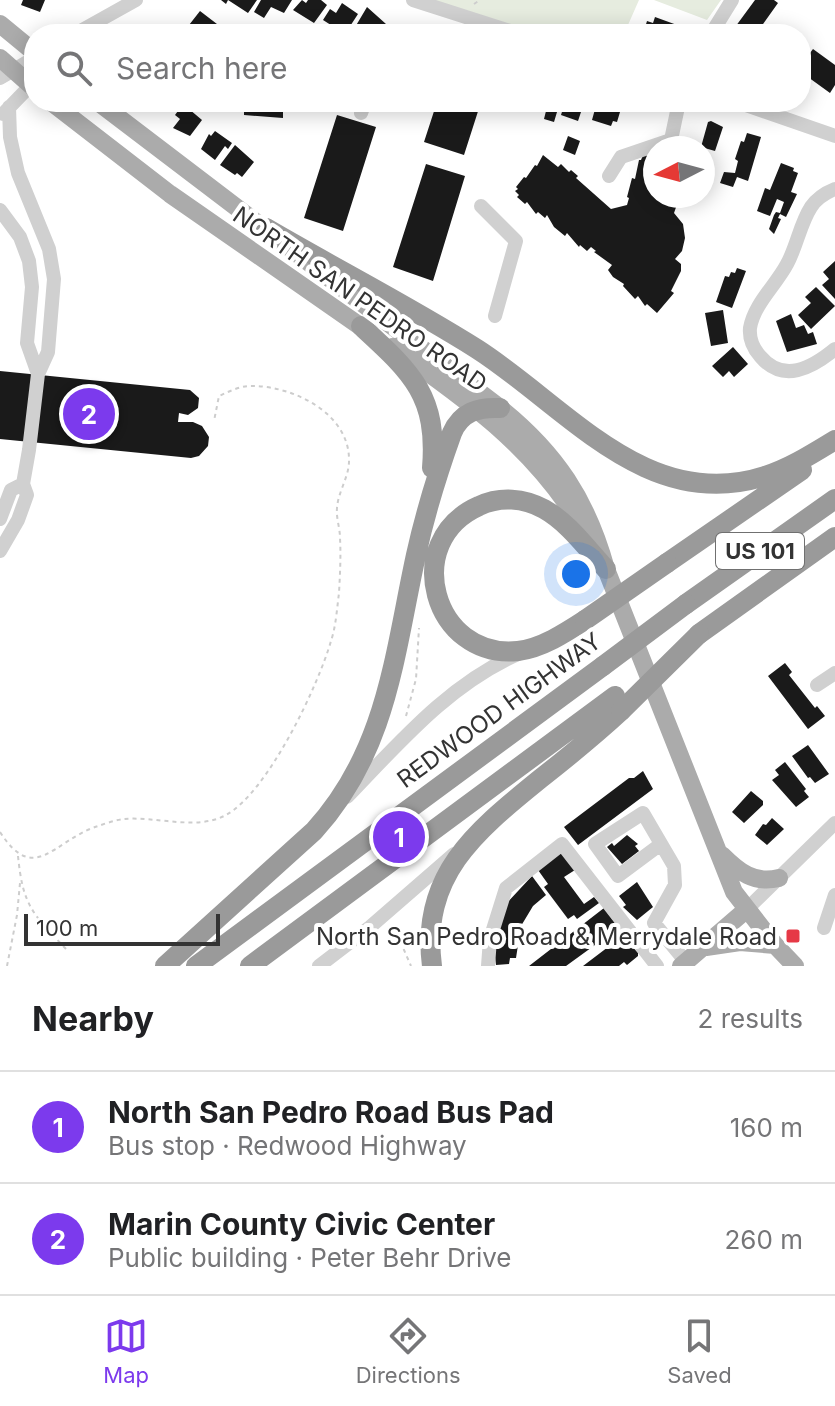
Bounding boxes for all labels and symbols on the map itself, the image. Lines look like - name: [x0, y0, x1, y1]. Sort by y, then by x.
- north arrow: [643, 136, 715, 208]
- street label: NORTH SAN PEDRO ROAD: [227, 200, 493, 398]
- pin: 2: [63, 384, 115, 444]
- road number: US 101: [716, 533, 804, 569]
- your location: [556, 554, 596, 594]
- street label: REDWOOD HIGHWAY: [391, 626, 607, 794]
- pin: 1: [373, 807, 425, 867]
- scale bar: [24, 910, 220, 946]
- place label: North San Pedro Road & Merrydale Road: [316, 922, 777, 951]
- marker: North San Pedro Road & Merrydale Road: [784, 927, 802, 945]

